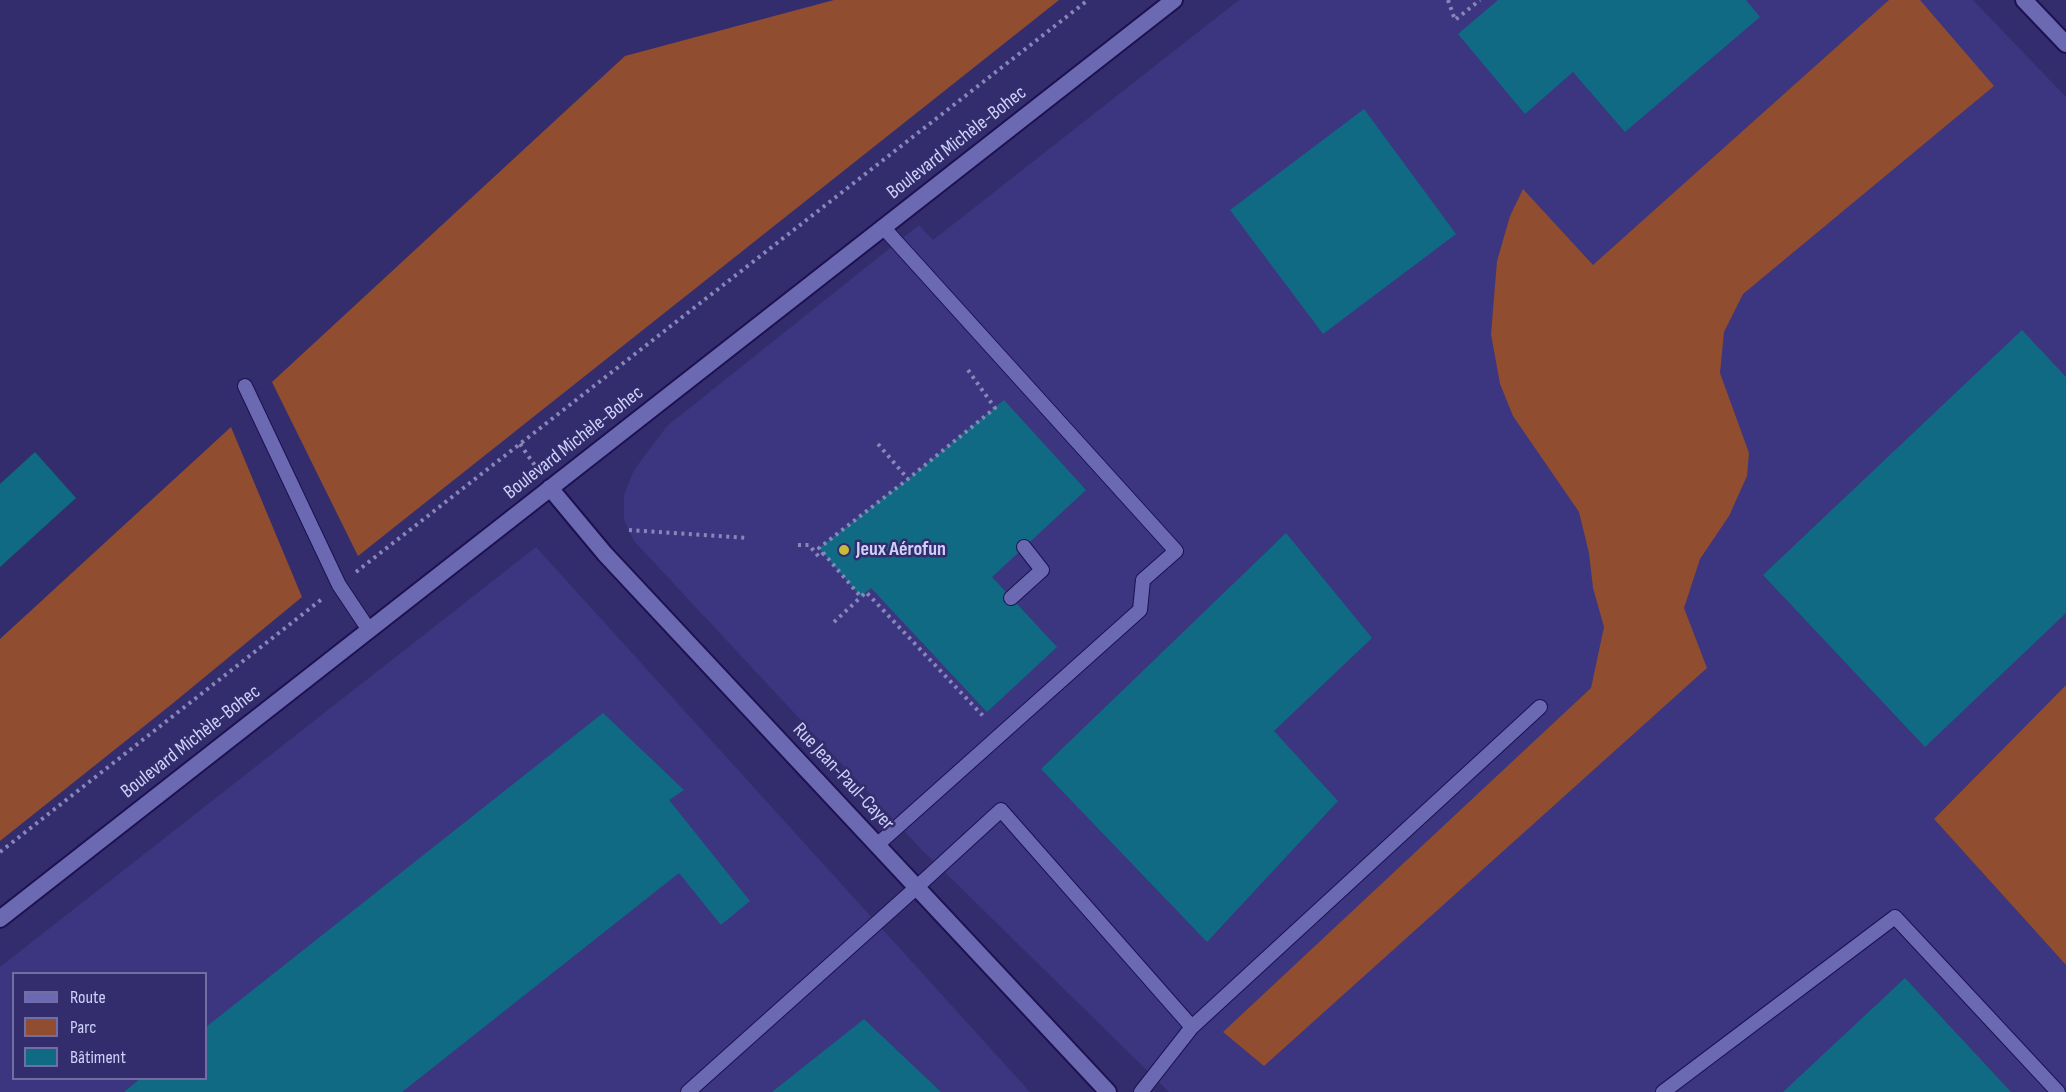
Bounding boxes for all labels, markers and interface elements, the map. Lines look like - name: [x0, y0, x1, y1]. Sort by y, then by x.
- street label: Boulevard Michèle-Bohec: [882, 81, 1032, 205]
- street label: Boulevard Michèle-Bohec: [499, 381, 649, 505]
- place label: Jeux Aérofun: [856, 538, 946, 562]
- marker: Jeux Aérofun: [837, 543, 851, 557]
- street label: Boulevard Michèle-Bohec: [116, 680, 266, 804]
- street label: Rue Jean-Paul-Cayer: [787, 718, 899, 836]
- legend: [12, 972, 207, 1080]
- text: Route: [70, 987, 106, 1008]
- text: Parc: [70, 1017, 96, 1038]
- text: Bâtiment: [70, 1047, 126, 1068]

